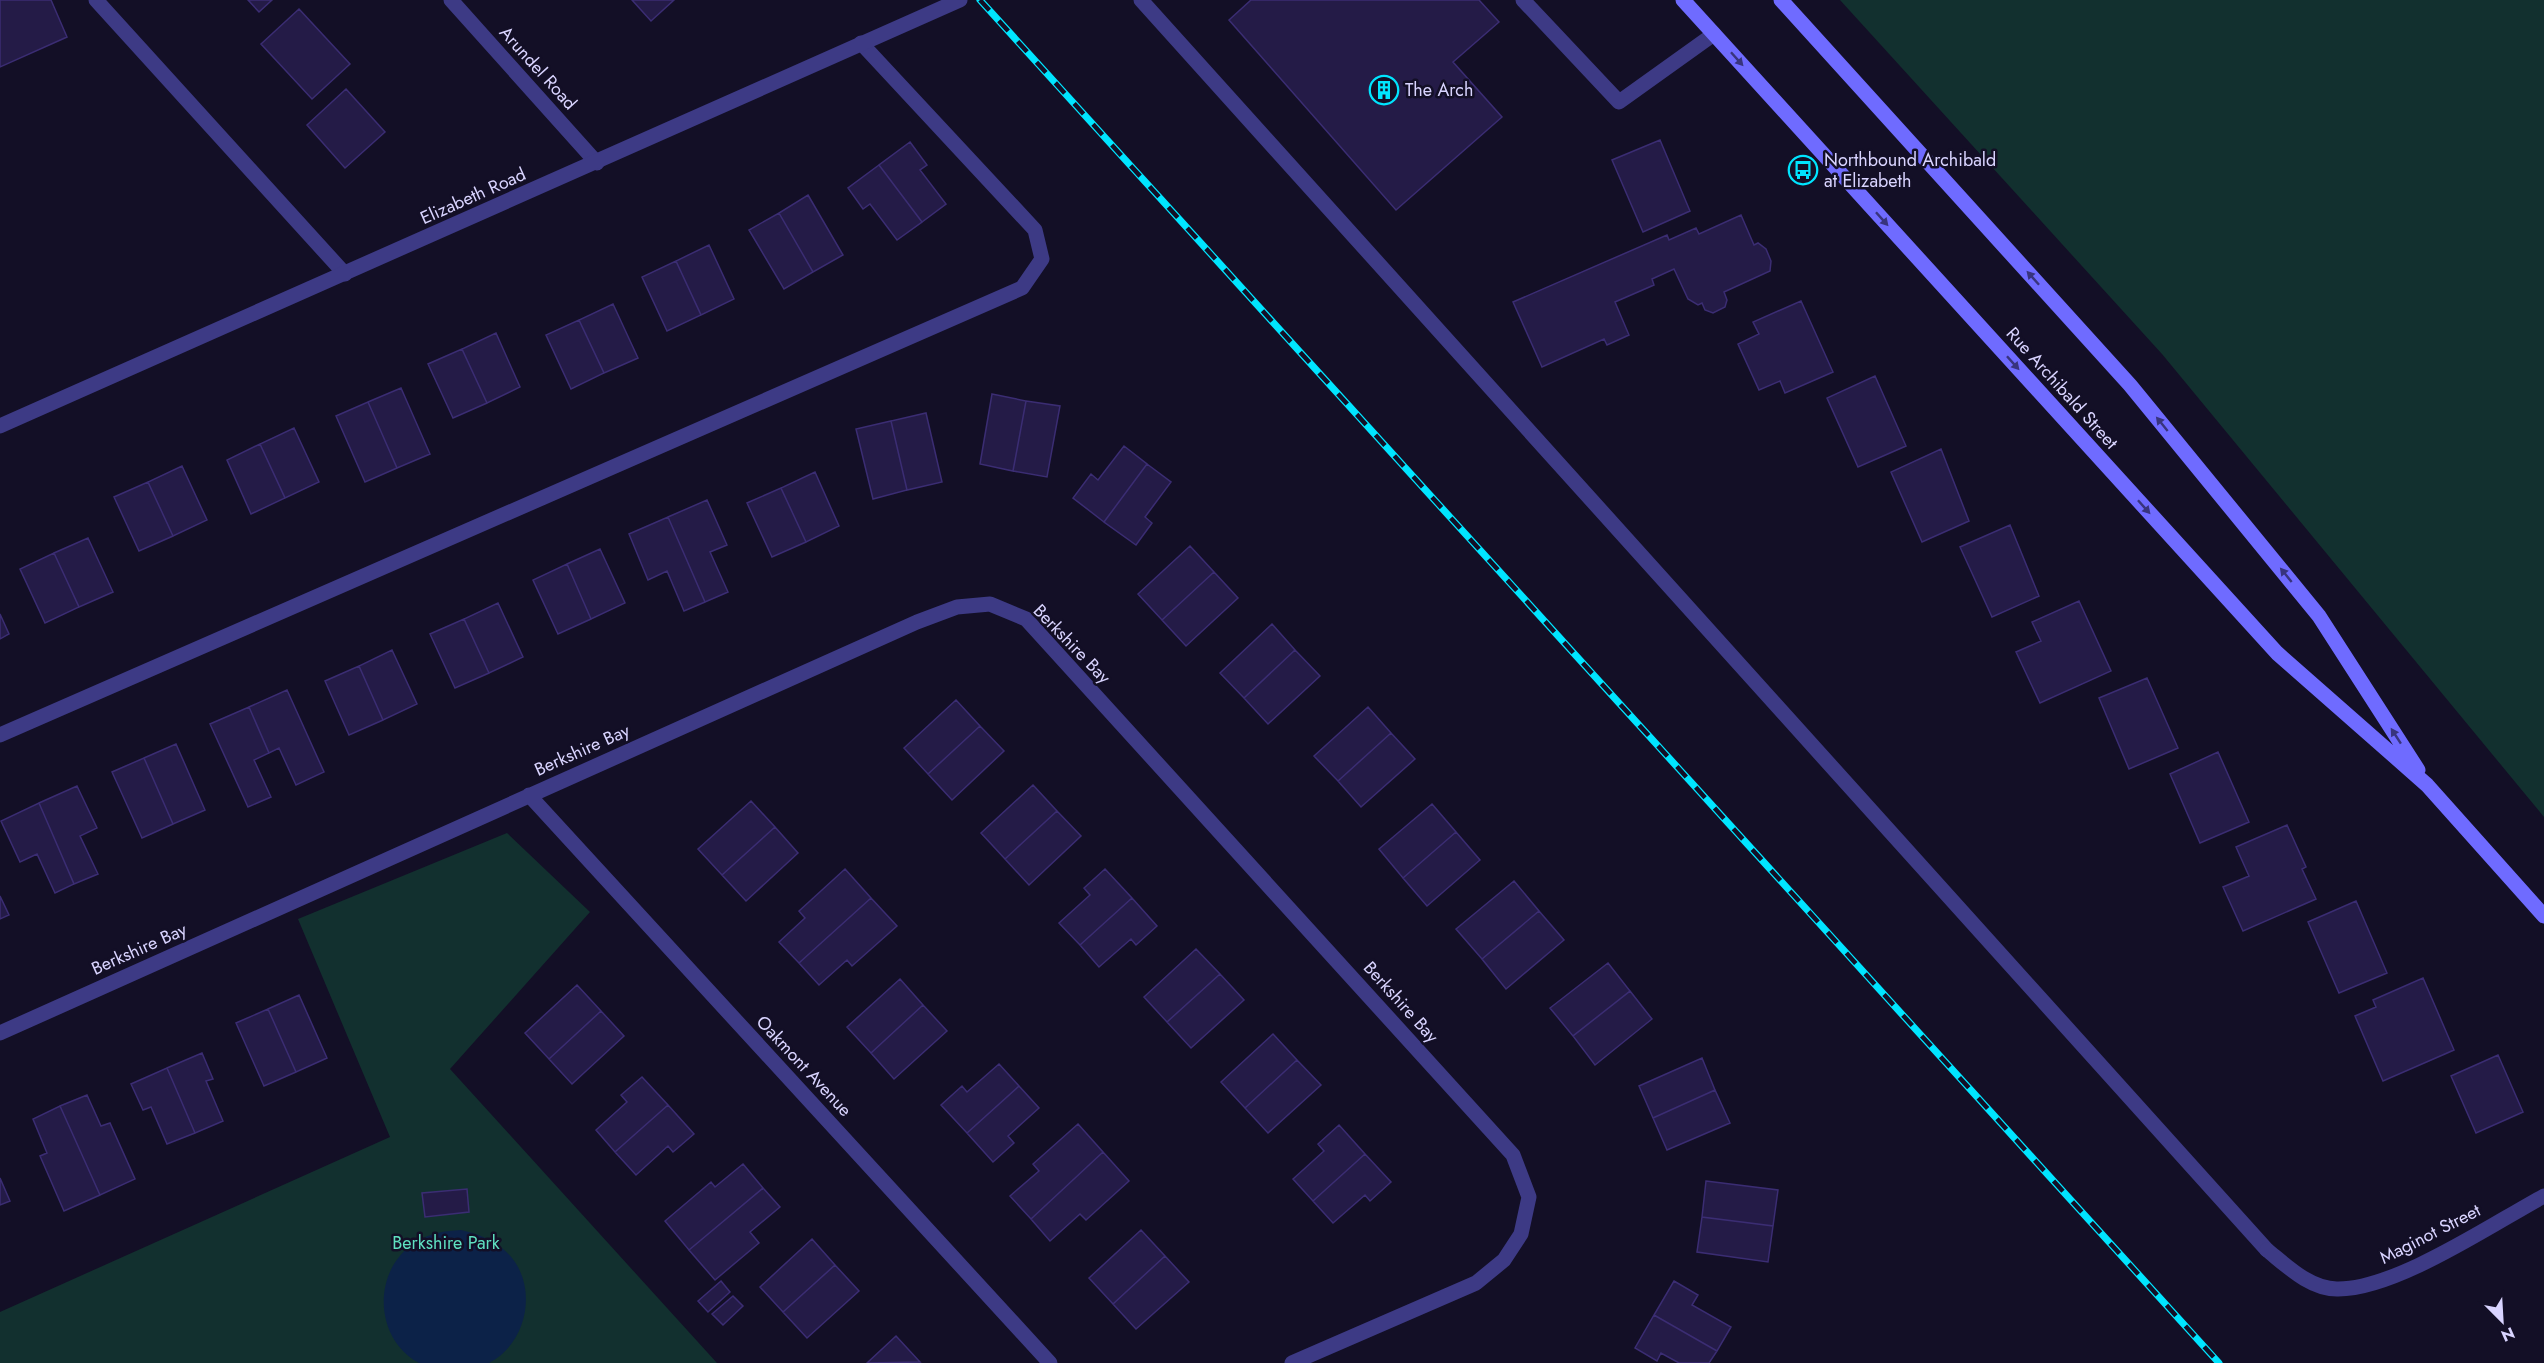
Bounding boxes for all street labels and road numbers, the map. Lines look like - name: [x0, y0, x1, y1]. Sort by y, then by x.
- street label: Arundel Road: [493, 20, 583, 116]
- street label: Elizabeth Road: [416, 161, 530, 231]
- street label: Rue Archibald Street: [2000, 321, 2124, 455]
- street label: Berkshire Bay: [1027, 598, 1117, 690]
- street label: Berkshire Bay: [530, 717, 634, 783]
- street label: Berkshire Bay: [87, 916, 191, 982]
- street label: Berkshire Bay: [1357, 955, 1445, 1049]
- street label: Oakmont Avenue: [750, 1010, 858, 1122]
- street label: Maginot Street: [2375, 1197, 2486, 1271]

